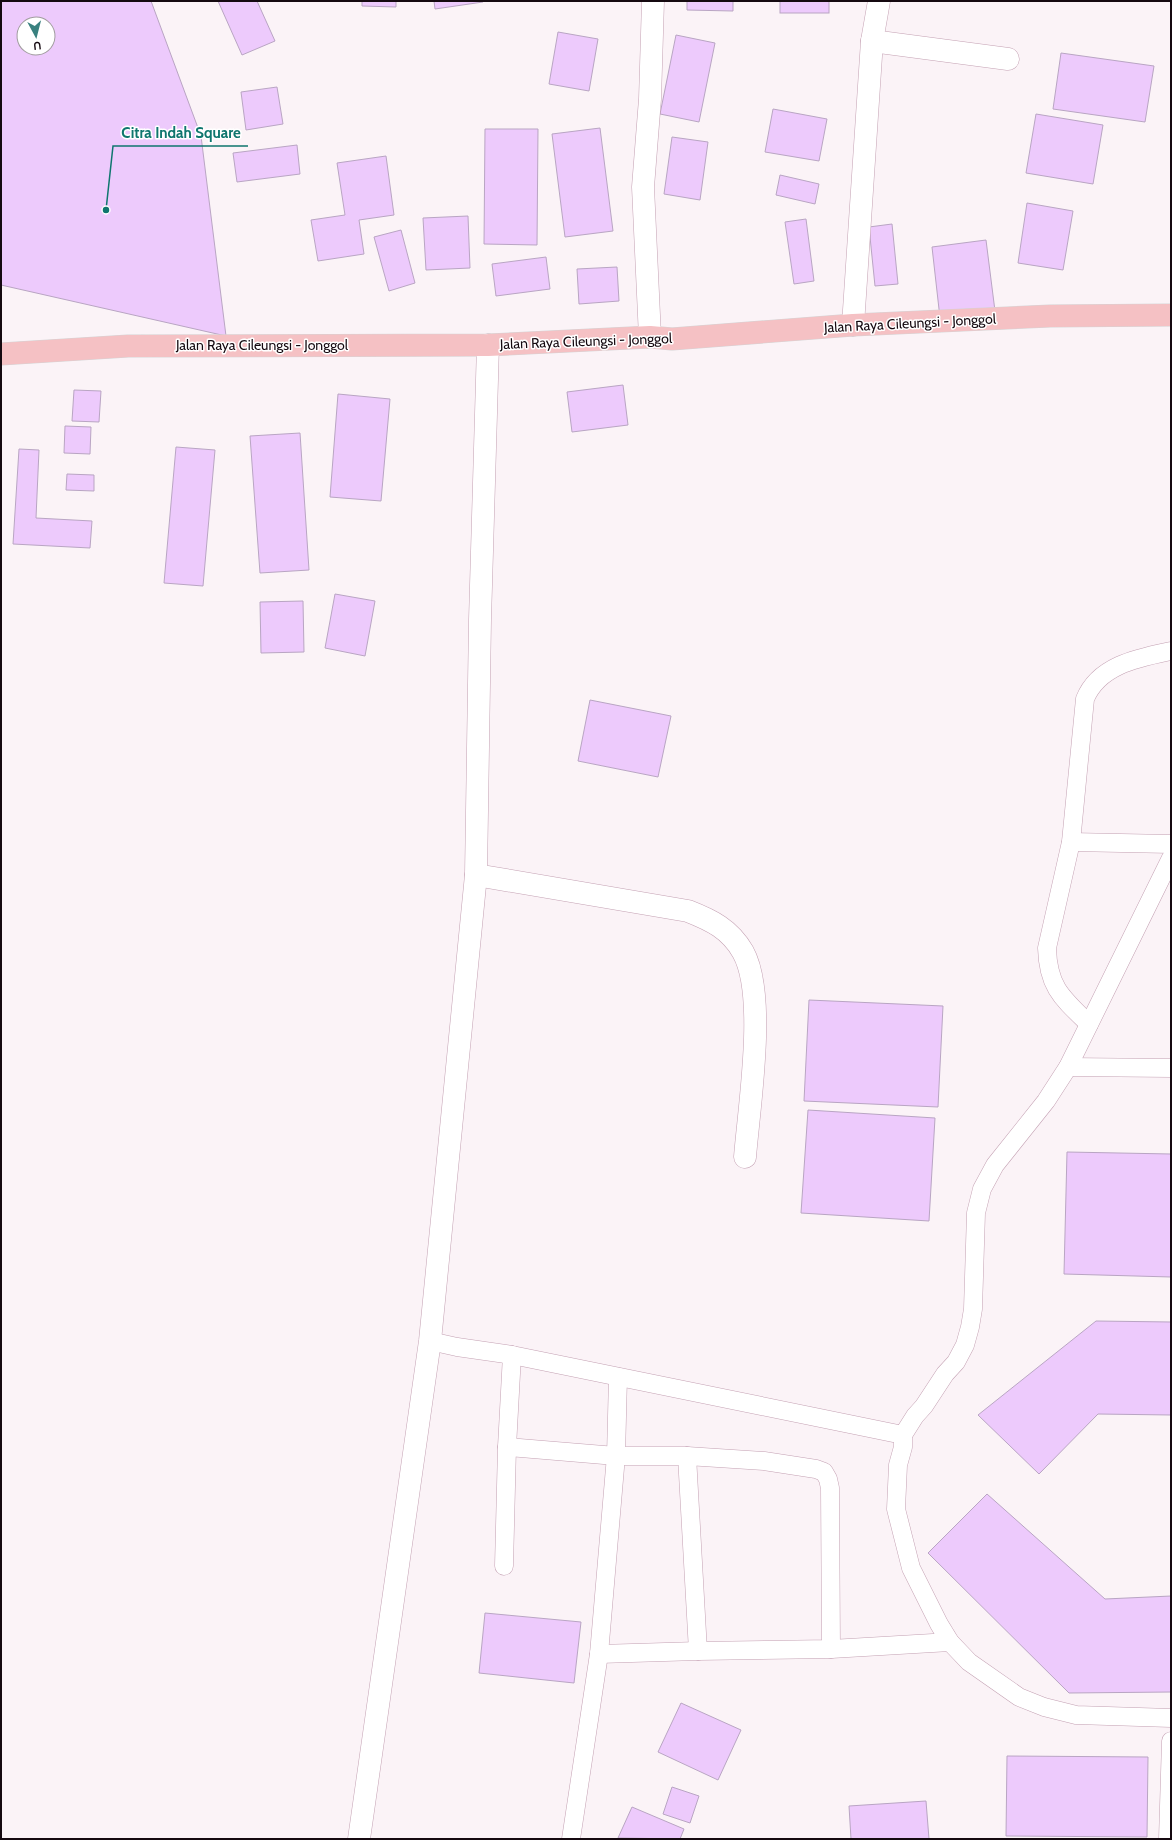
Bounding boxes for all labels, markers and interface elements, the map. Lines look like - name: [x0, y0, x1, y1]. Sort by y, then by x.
- north arrow: [16, 16, 56, 56]
- text: U: [32, 38, 42, 53]
- callout: Citra Indah Square: [113, 119, 248, 146]
- text: Citra Indah Square: [121, 124, 241, 142]
- street label: Jalan Raya Cileungsi - Jonggol: [823, 309, 997, 337]
- street label: Jalan Raya Cileungsi - Jonggol: [499, 329, 673, 353]
- street label: Jalan Raya Cileungsi - Jonggol: [175, 336, 349, 354]

